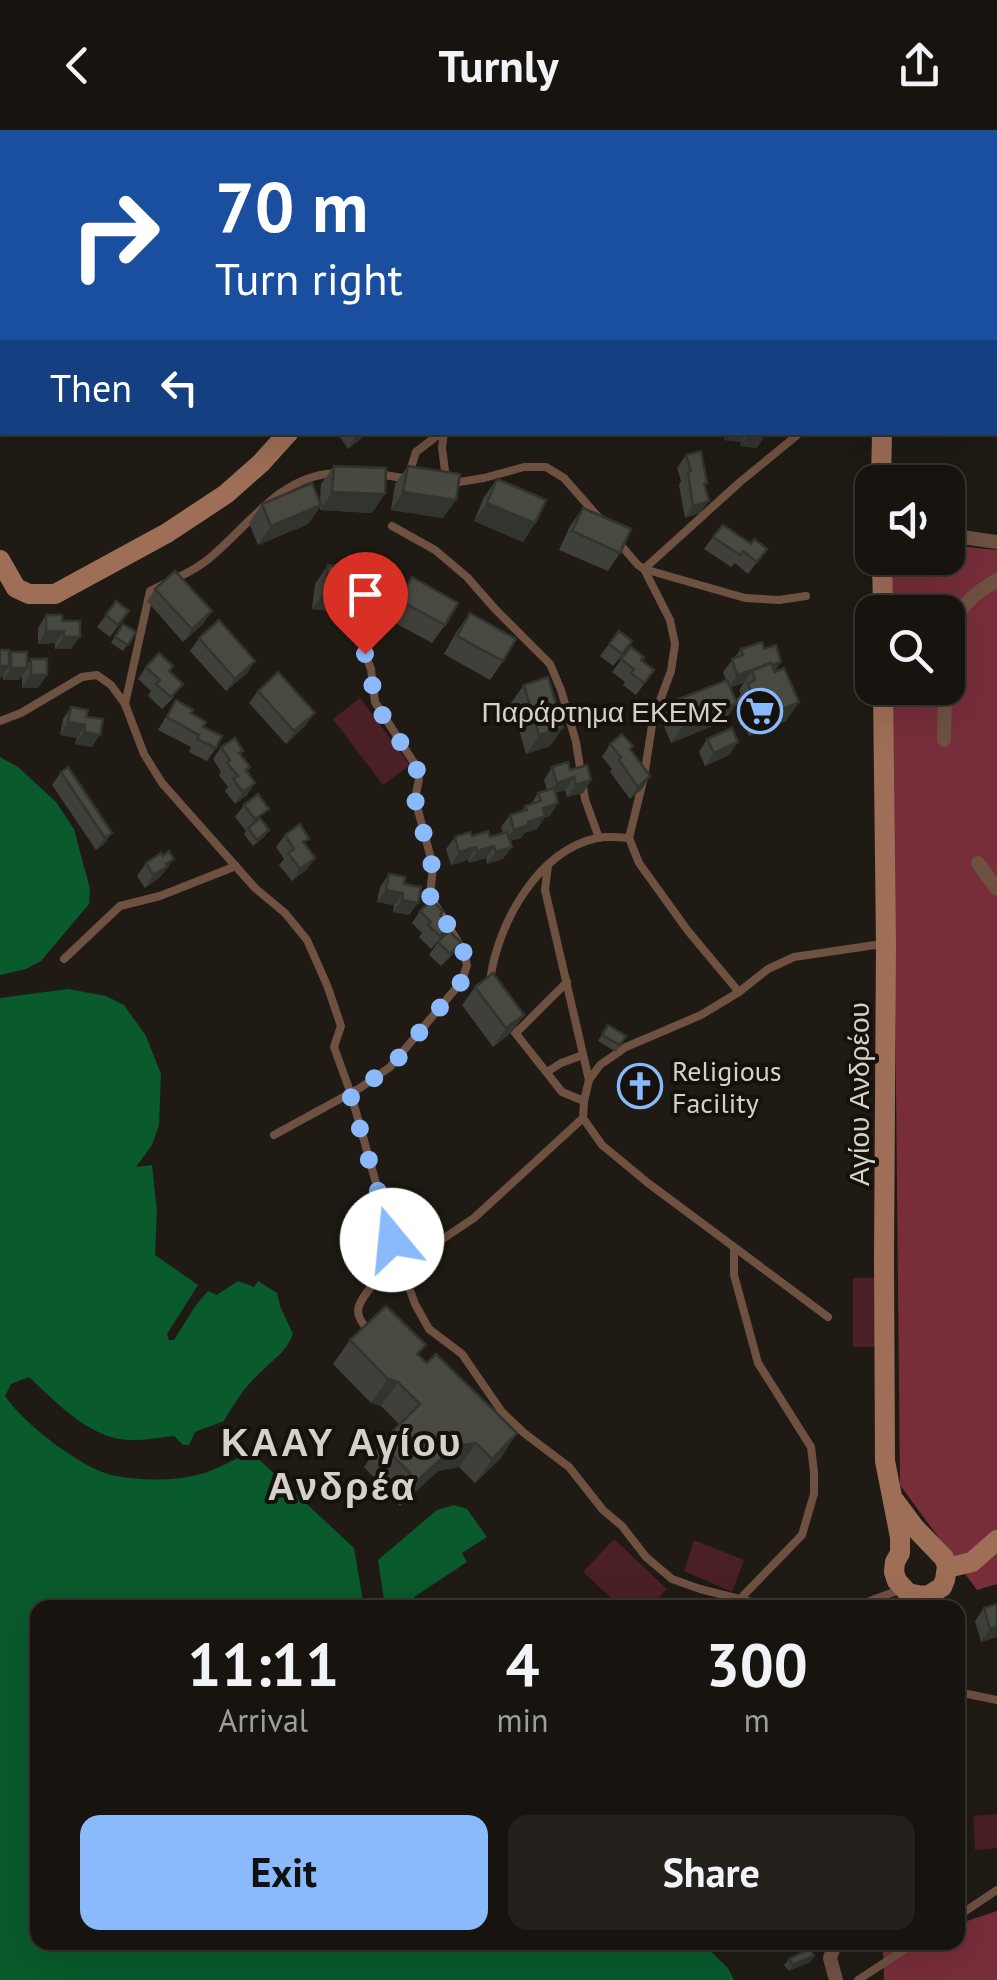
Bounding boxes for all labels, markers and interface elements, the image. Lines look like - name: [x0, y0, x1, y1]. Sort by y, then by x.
- text: Turnly: [438, 36, 559, 94]
- icon: back: [50, 38, 105, 93]
- icon: share: [892, 38, 947, 93]
- text: 70 m: [215, 161, 368, 251]
- icon: right: [50, 170, 180, 300]
- text: Turn right: [215, 249, 403, 307]
- icon: left: [152, 360, 207, 415]
- text: Then: [50, 363, 132, 412]
- map controls: [855, 465, 965, 705]
- button: sound: [855, 465, 965, 575]
- pin: [323, 552, 408, 655]
- icon: arrive: [338, 567, 393, 622]
- button: search: [855, 595, 965, 705]
- supermarket icon: Παράρτημα ΕΚΕΜΣ: [737, 688, 783, 734]
- place label: Παράρτημα ΕΚΕΜΣ: [482, 693, 728, 730]
- street label: Αγίου Ανδρέου: [840, 1002, 877, 1186]
- place label: Religious Facility: [672, 1052, 782, 1121]
- church icon: Religious Facility: [617, 1063, 663, 1109]
- position arrow: [340, 1188, 444, 1292]
- district label: ΚΑΑΥ Αγίου Ανδρέα: [221, 1417, 463, 1510]
- text: 11:11: [187, 1625, 339, 1703]
- text: 4: [506, 1625, 540, 1703]
- text: 300: [706, 1625, 808, 1703]
- text: Arrival: [218, 1699, 308, 1741]
- text: min: [497, 1699, 549, 1741]
- text: m: [744, 1699, 770, 1741]
- button: Exit: [80, 1815, 488, 1930]
- button: Share: [508, 1815, 915, 1930]

